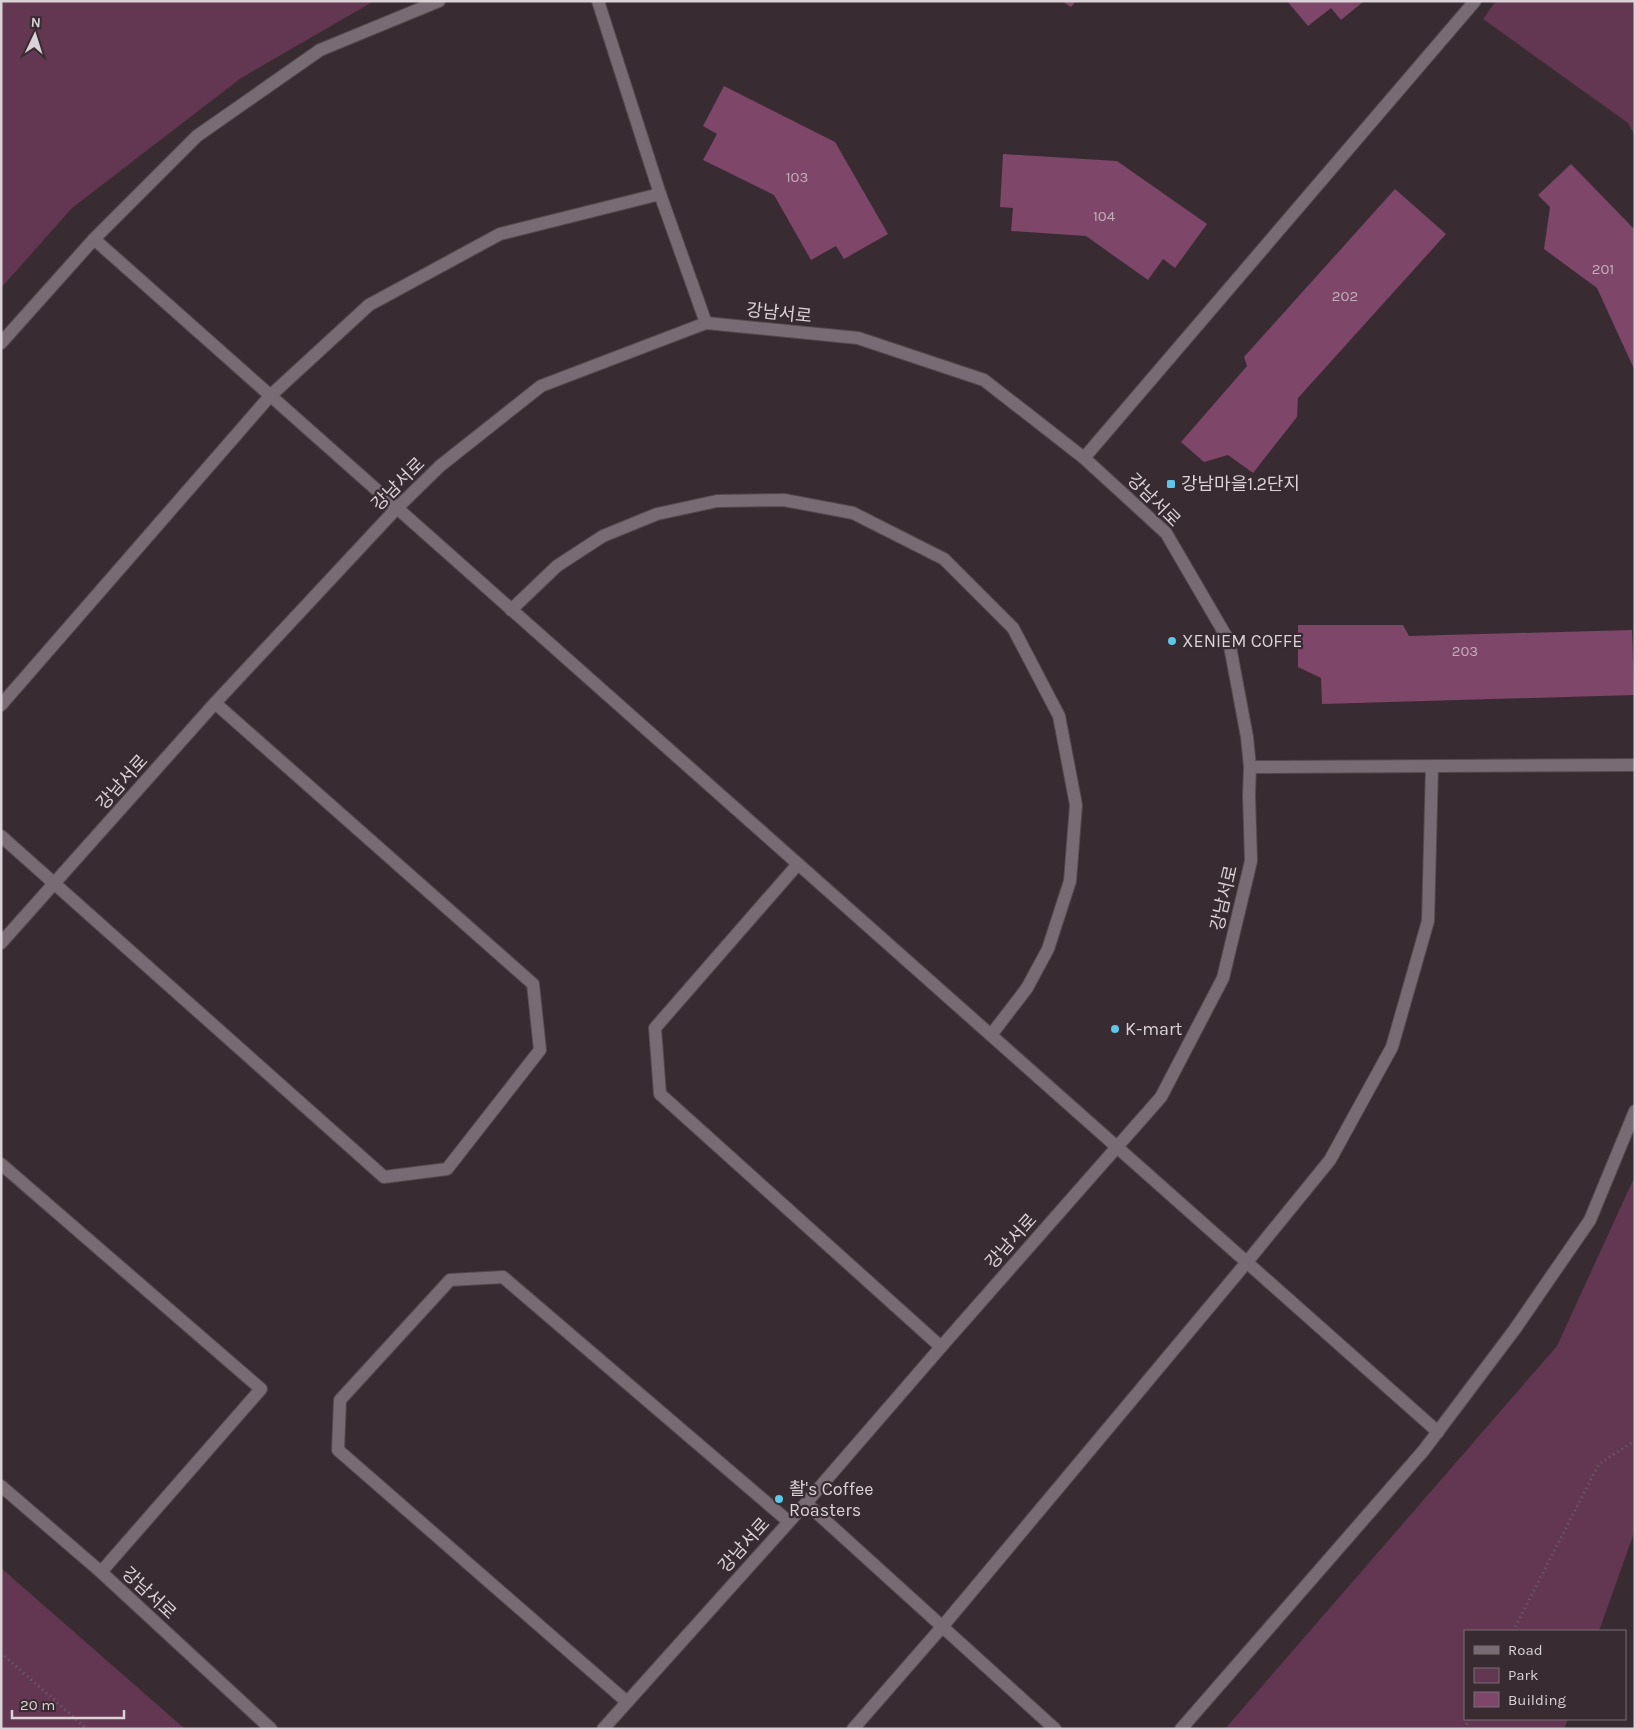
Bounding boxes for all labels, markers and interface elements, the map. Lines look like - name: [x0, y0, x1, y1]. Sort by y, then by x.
- north arrow: [10, 10, 60, 60]
- text: N: [30, 14, 41, 31]
- house number: 103: [786, 168, 808, 186]
- house number: 104: [1093, 207, 1116, 225]
- house number: 201: [1592, 260, 1614, 278]
- house number: 202: [1332, 287, 1358, 305]
- street label: 강남서로: [745, 299, 813, 327]
- street label: 강남서로: [367, 453, 429, 515]
- street label: 강남서로: [1123, 469, 1185, 531]
- place label: 강남마을1.2단지: [1181, 473, 1300, 495]
- marker: 강남마을1.2단지: [1165, 478, 1177, 490]
- place label: XENIEM COFFE: [1182, 630, 1302, 652]
- marker: XENIEM COFFE: [1166, 635, 1178, 647]
- house number: 203: [1452, 642, 1478, 660]
- street label: 강남서로: [92, 750, 152, 814]
- street label: 강남서로: [1206, 863, 1242, 933]
- place label: K-mart: [1125, 1018, 1182, 1040]
- marker: K-mart: [1109, 1023, 1121, 1035]
- street label: 강남서로: [981, 1209, 1041, 1273]
- place label: 촬's Coffee Roasters: [789, 1478, 873, 1521]
- marker: 촬's Coffee Roasters: [773, 1493, 785, 1505]
- street label: 강남서로: [714, 1513, 774, 1577]
- street label: 강남서로: [117, 1562, 181, 1624]
- legend: [1464, 1630, 1626, 1720]
- text: Road: [1508, 1641, 1543, 1659]
- text: Park: [1508, 1666, 1538, 1684]
- scale bar: [12, 1688, 125, 1720]
- text: Building: [1508, 1691, 1566, 1709]
- text: 20 m: [20, 1696, 55, 1714]

